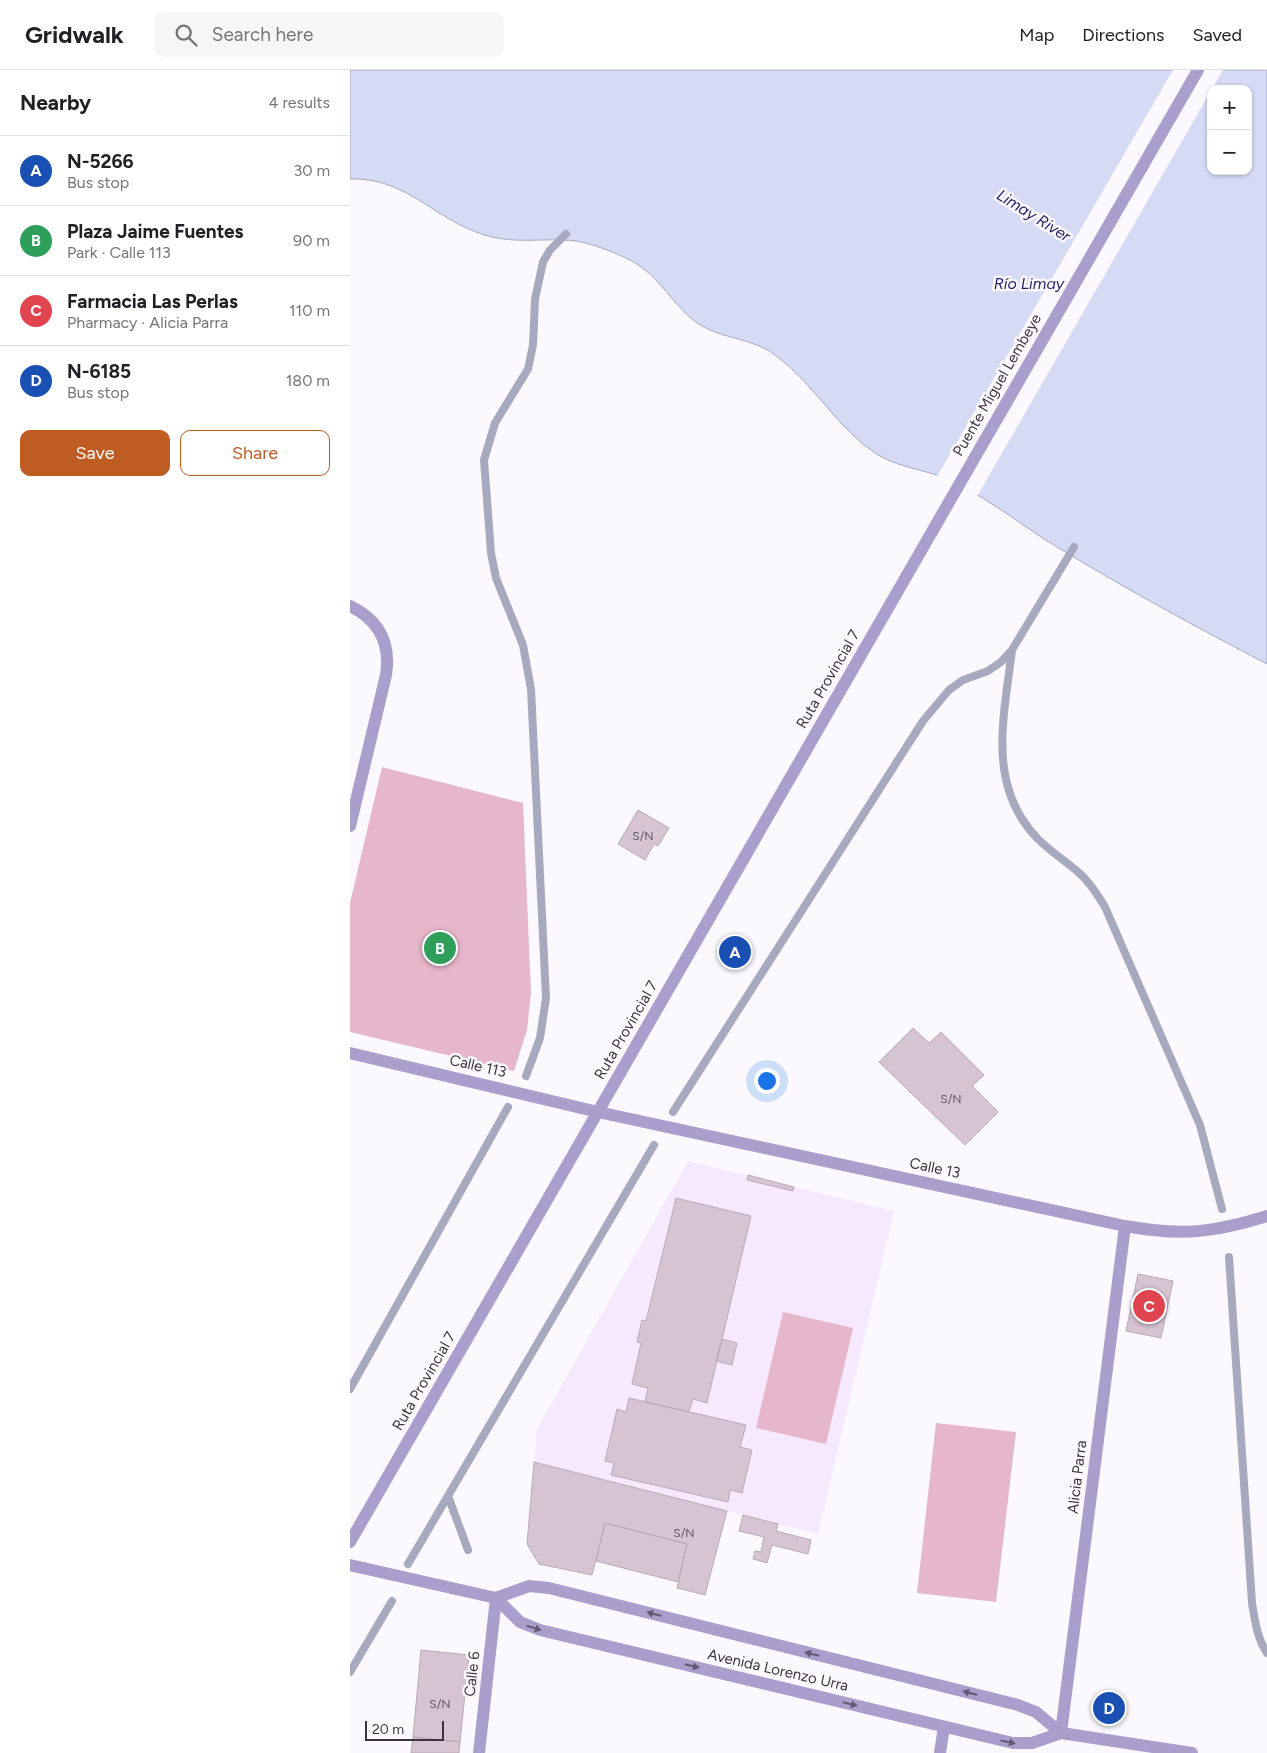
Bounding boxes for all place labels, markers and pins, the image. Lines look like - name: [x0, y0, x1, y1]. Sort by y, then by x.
- pin: B: [424, 929, 456, 967]
- pin: A: [719, 933, 751, 971]
- pin: C: [1133, 1287, 1165, 1325]
- pin: D: [1093, 1689, 1125, 1727]

